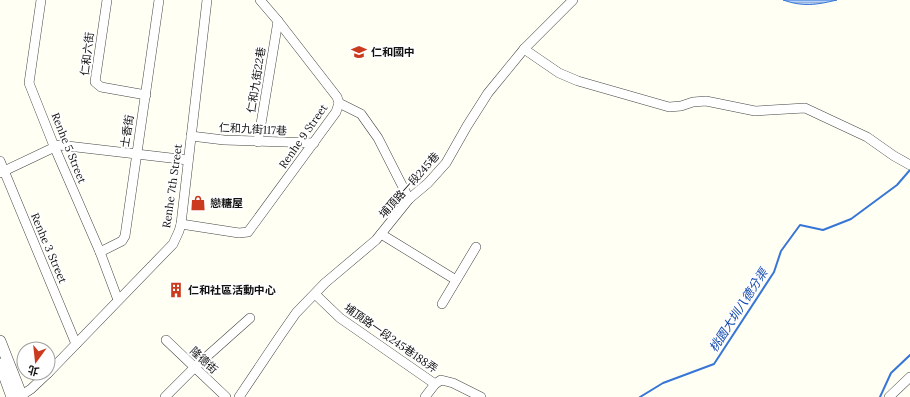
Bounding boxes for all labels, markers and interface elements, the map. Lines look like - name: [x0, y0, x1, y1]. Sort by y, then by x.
- street label: 仁和六街: [77, 31, 97, 77]
- school or university icon: 仁和國中: [350, 43, 368, 61]
- place label: 仁和國中: [371, 45, 415, 59]
- street label: 仁和九街22巷: [244, 46, 268, 114]
- street label: Renhe 9 Street: [276, 101, 331, 171]
- street label: Renhe 5 Street: [48, 111, 90, 186]
- street label: 士香街: [118, 114, 136, 148]
- street label: 仁和九街117巷: [219, 120, 287, 138]
- street label: Renhe 7th Street: [159, 142, 185, 229]
- street label: 埔頂路一段245巷: [376, 149, 442, 221]
- shop icon: 戀糖屋: [189, 194, 207, 212]
- place label: 戀糖屋: [210, 196, 243, 210]
- street label: Renhe 3 Street: [28, 211, 70, 286]
- water label: 桃園大圳八德分渠: [706, 264, 772, 354]
- building icon: 仁和社區活動中心: [167, 281, 185, 299]
- place label: 仁和社區活動中心: [188, 283, 276, 297]
- street label: 埔頂路一段245巷188弄: [342, 300, 440, 376]
- north arrow: [16, 341, 56, 381]
- street label: 隆德街: [187, 344, 221, 376]
- text: 北: [26, 362, 41, 379]

